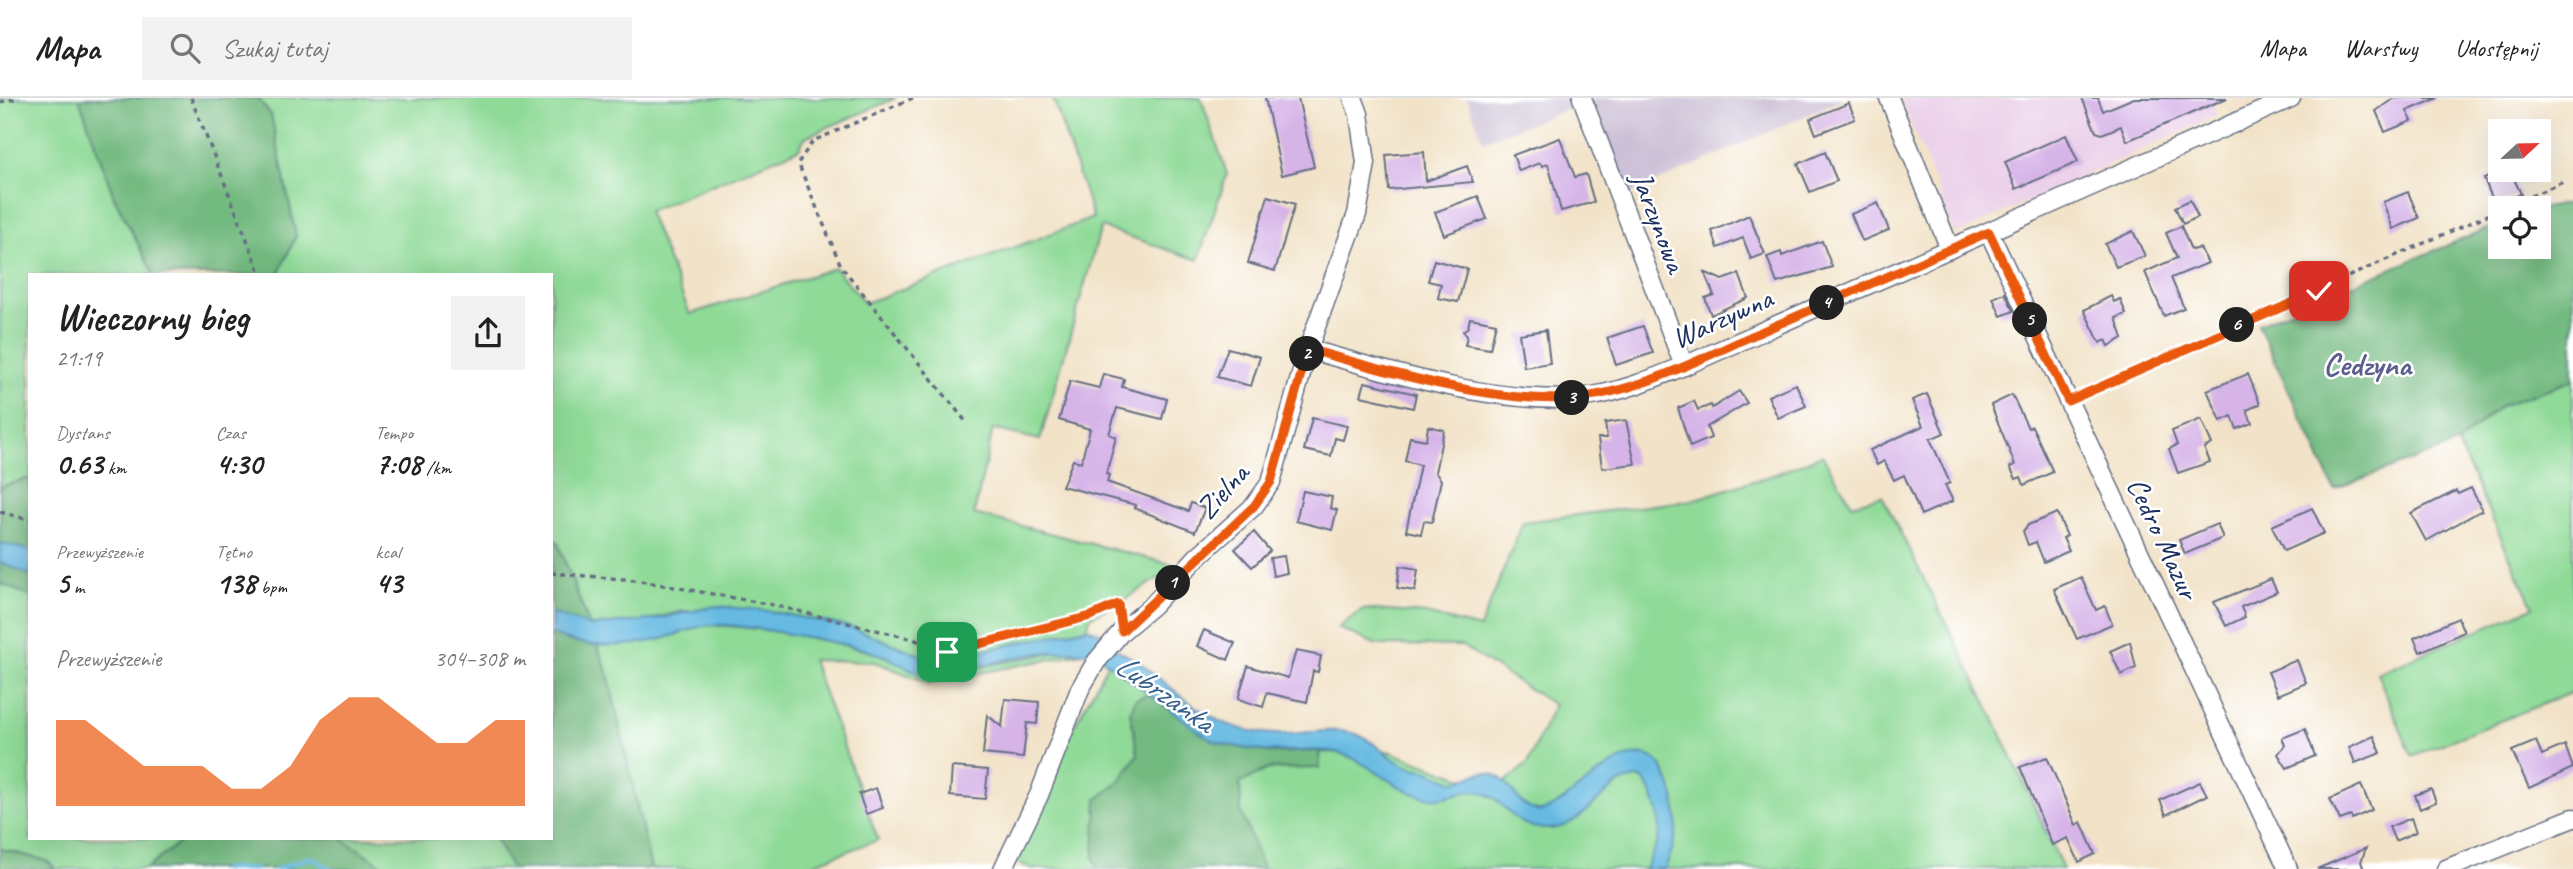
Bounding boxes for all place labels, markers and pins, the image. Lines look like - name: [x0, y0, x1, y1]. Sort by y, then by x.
- pin: [2289, 261, 2349, 321]
- pin: 4: [1810, 286, 1844, 320]
- pin: 5: [2012, 302, 2048, 338]
- pin: 6: [2220, 308, 2254, 342]
- pin: 2: [1290, 336, 1324, 372]
- pin: 3: [1554, 380, 1590, 416]
- pin: 1: [1156, 566, 1190, 601]
- pin: [917, 622, 977, 682]

